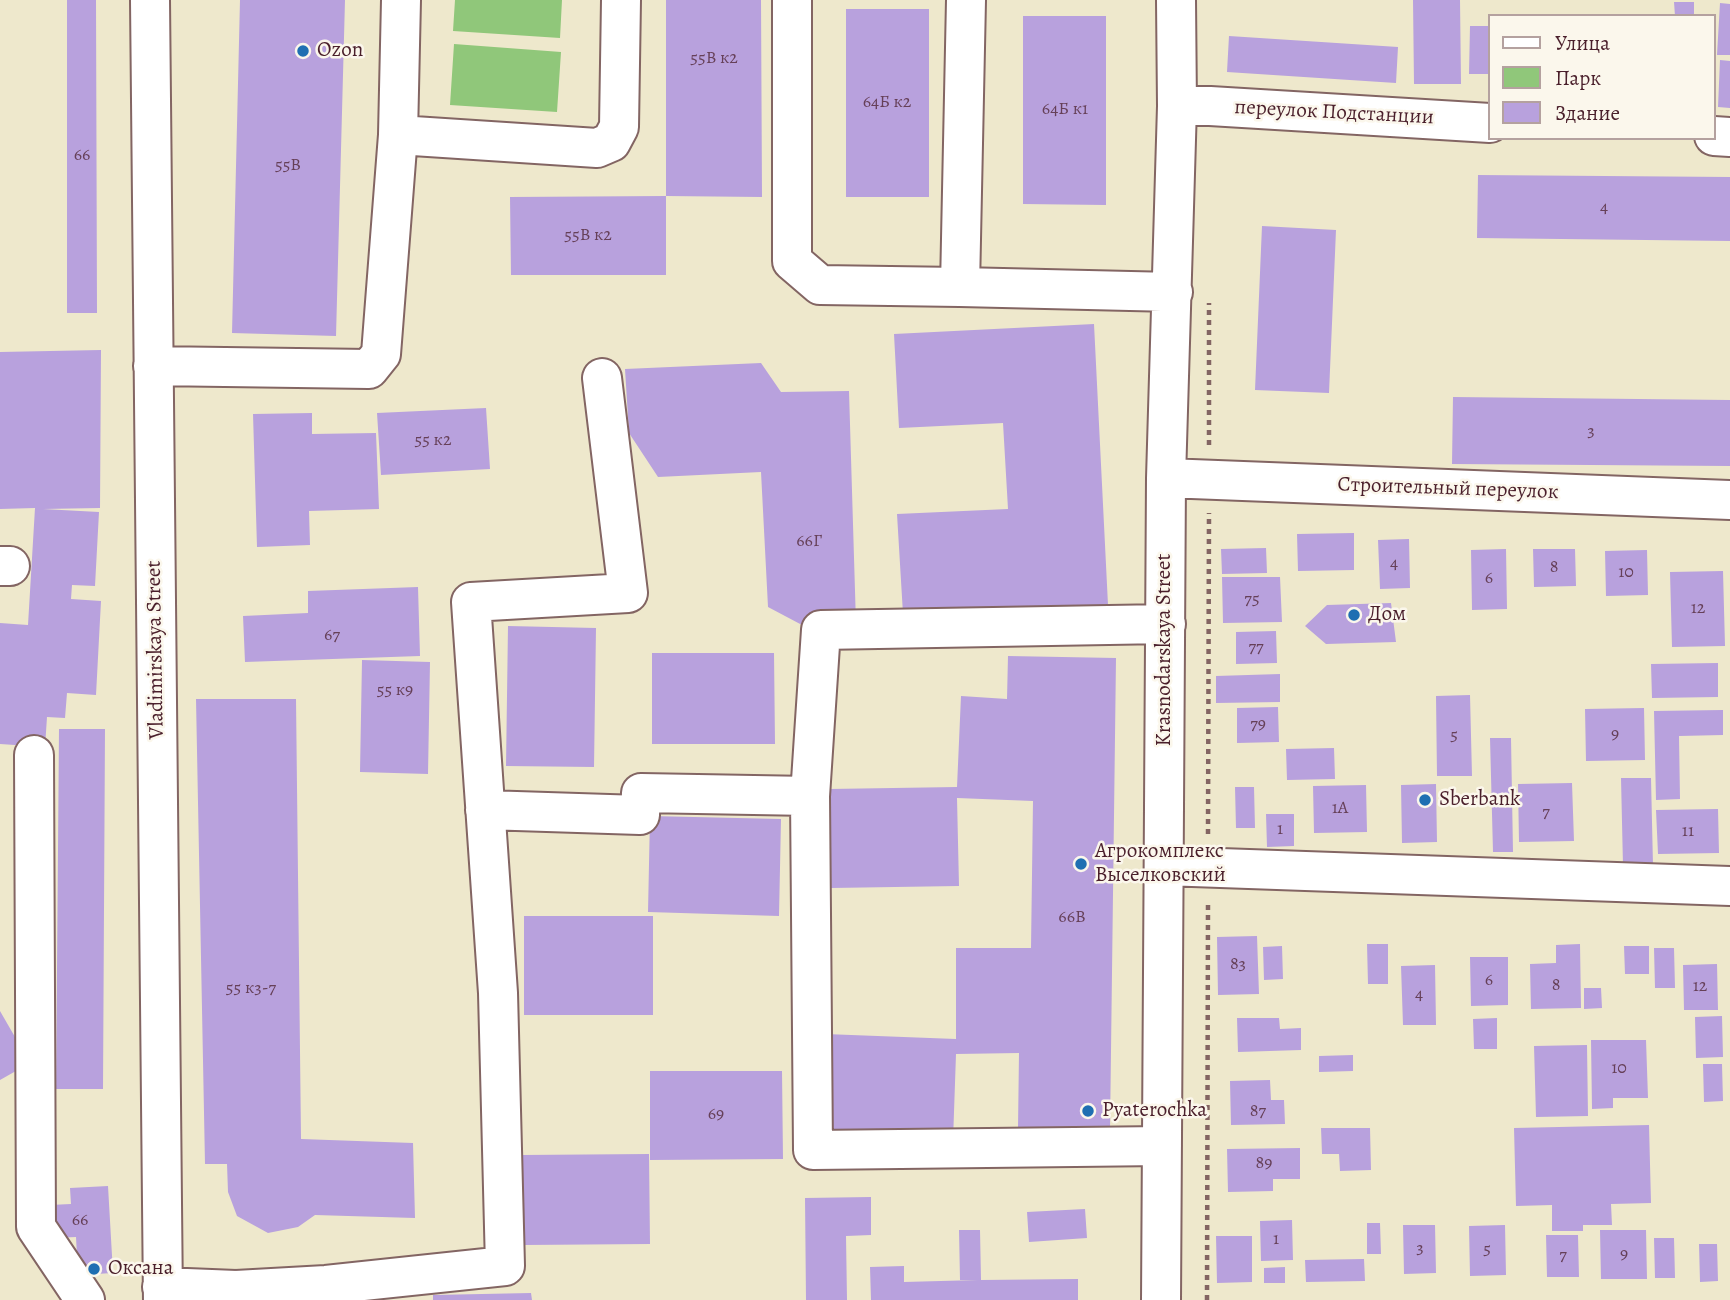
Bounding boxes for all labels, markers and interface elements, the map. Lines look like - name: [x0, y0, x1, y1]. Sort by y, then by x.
- legend: [1488, 14, 1716, 140]
- text: Улица: [1555, 29, 1610, 57]
- place label: Ozon: [317, 38, 363, 64]
- marker: Ozon: [295, 43, 311, 59]
- house number: 55В к2: [690, 48, 738, 70]
- text: Парк: [1555, 64, 1601, 92]
- house number: 64Б к2: [863, 92, 911, 114]
- street label: переулок Подстанции: [1234, 95, 1434, 131]
- house number: 64Б к1: [1042, 99, 1088, 121]
- text: Здание: [1555, 99, 1620, 127]
- house number: 66: [74, 145, 90, 167]
- house number: 55В: [275, 155, 301, 177]
- house number: 4: [1600, 197, 1608, 219]
- house number: 55В к2: [564, 225, 612, 247]
- house number: 3: [1587, 421, 1595, 443]
- house number: 55 к2: [415, 430, 451, 452]
- street label: Строительный переулок: [1337, 473, 1559, 505]
- house number: 66Г: [796, 531, 822, 553]
- house number: 4: [1390, 553, 1398, 575]
- street label: Krasnodarskaya Street: [1152, 554, 1178, 746]
- house number: 8: [1550, 557, 1558, 579]
- street label: Vladimirskaya Street: [142, 560, 170, 740]
- house number: 10: [1618, 562, 1634, 584]
- house number: 6: [1485, 568, 1493, 590]
- house number: 75: [1244, 589, 1260, 611]
- house number: 12: [1691, 598, 1705, 620]
- place label: Дом: [1368, 602, 1406, 628]
- marker: Дом: [1346, 607, 1362, 623]
- house number: 67: [324, 625, 340, 647]
- house number: 77: [1248, 637, 1264, 659]
- house number: 55 к9: [377, 680, 413, 702]
- house number: 79: [1250, 714, 1266, 736]
- house number: 9: [1611, 724, 1619, 746]
- house number: 5: [1450, 725, 1458, 747]
- place label: Sberbank: [1439, 787, 1520, 813]
- marker: Sberbank: [1417, 792, 1433, 808]
- house number: 1А: [1332, 798, 1348, 820]
- house number: 7: [1542, 802, 1550, 824]
- house number: 1: [1277, 819, 1283, 841]
- house number: 11: [1682, 821, 1694, 843]
- place label: Агрокомплекс Выселковский: [1095, 839, 1226, 889]
- marker: Агрокомплекс Выселковский: [1073, 856, 1089, 872]
- house number: 66В: [1058, 907, 1086, 929]
- house number: 83: [1230, 954, 1246, 976]
- house number: 6: [1485, 970, 1493, 992]
- house number: 8: [1552, 975, 1560, 997]
- house number: 12: [1693, 976, 1707, 998]
- house number: 55 к3-7: [226, 978, 276, 1000]
- house number: 4: [1415, 984, 1423, 1006]
- house number: 10: [1611, 1058, 1627, 1080]
- place label: Pyaterochka: [1102, 1098, 1207, 1124]
- house number: 87: [1250, 1101, 1266, 1123]
- marker: Pyaterochka: [1080, 1103, 1096, 1119]
- house number: 69: [708, 1104, 724, 1126]
- house number: 89: [1256, 1153, 1272, 1175]
- house number: 66: [72, 1210, 88, 1232]
- house number: 1: [1273, 1229, 1279, 1251]
- house number: 3: [1416, 1238, 1424, 1260]
- house number: 5: [1483, 1239, 1491, 1261]
- house number: 9: [1620, 1244, 1628, 1266]
- house number: 7: [1559, 1245, 1567, 1267]
- place label: Оксана: [108, 1256, 173, 1282]
- marker: Оксана: [86, 1261, 102, 1277]

